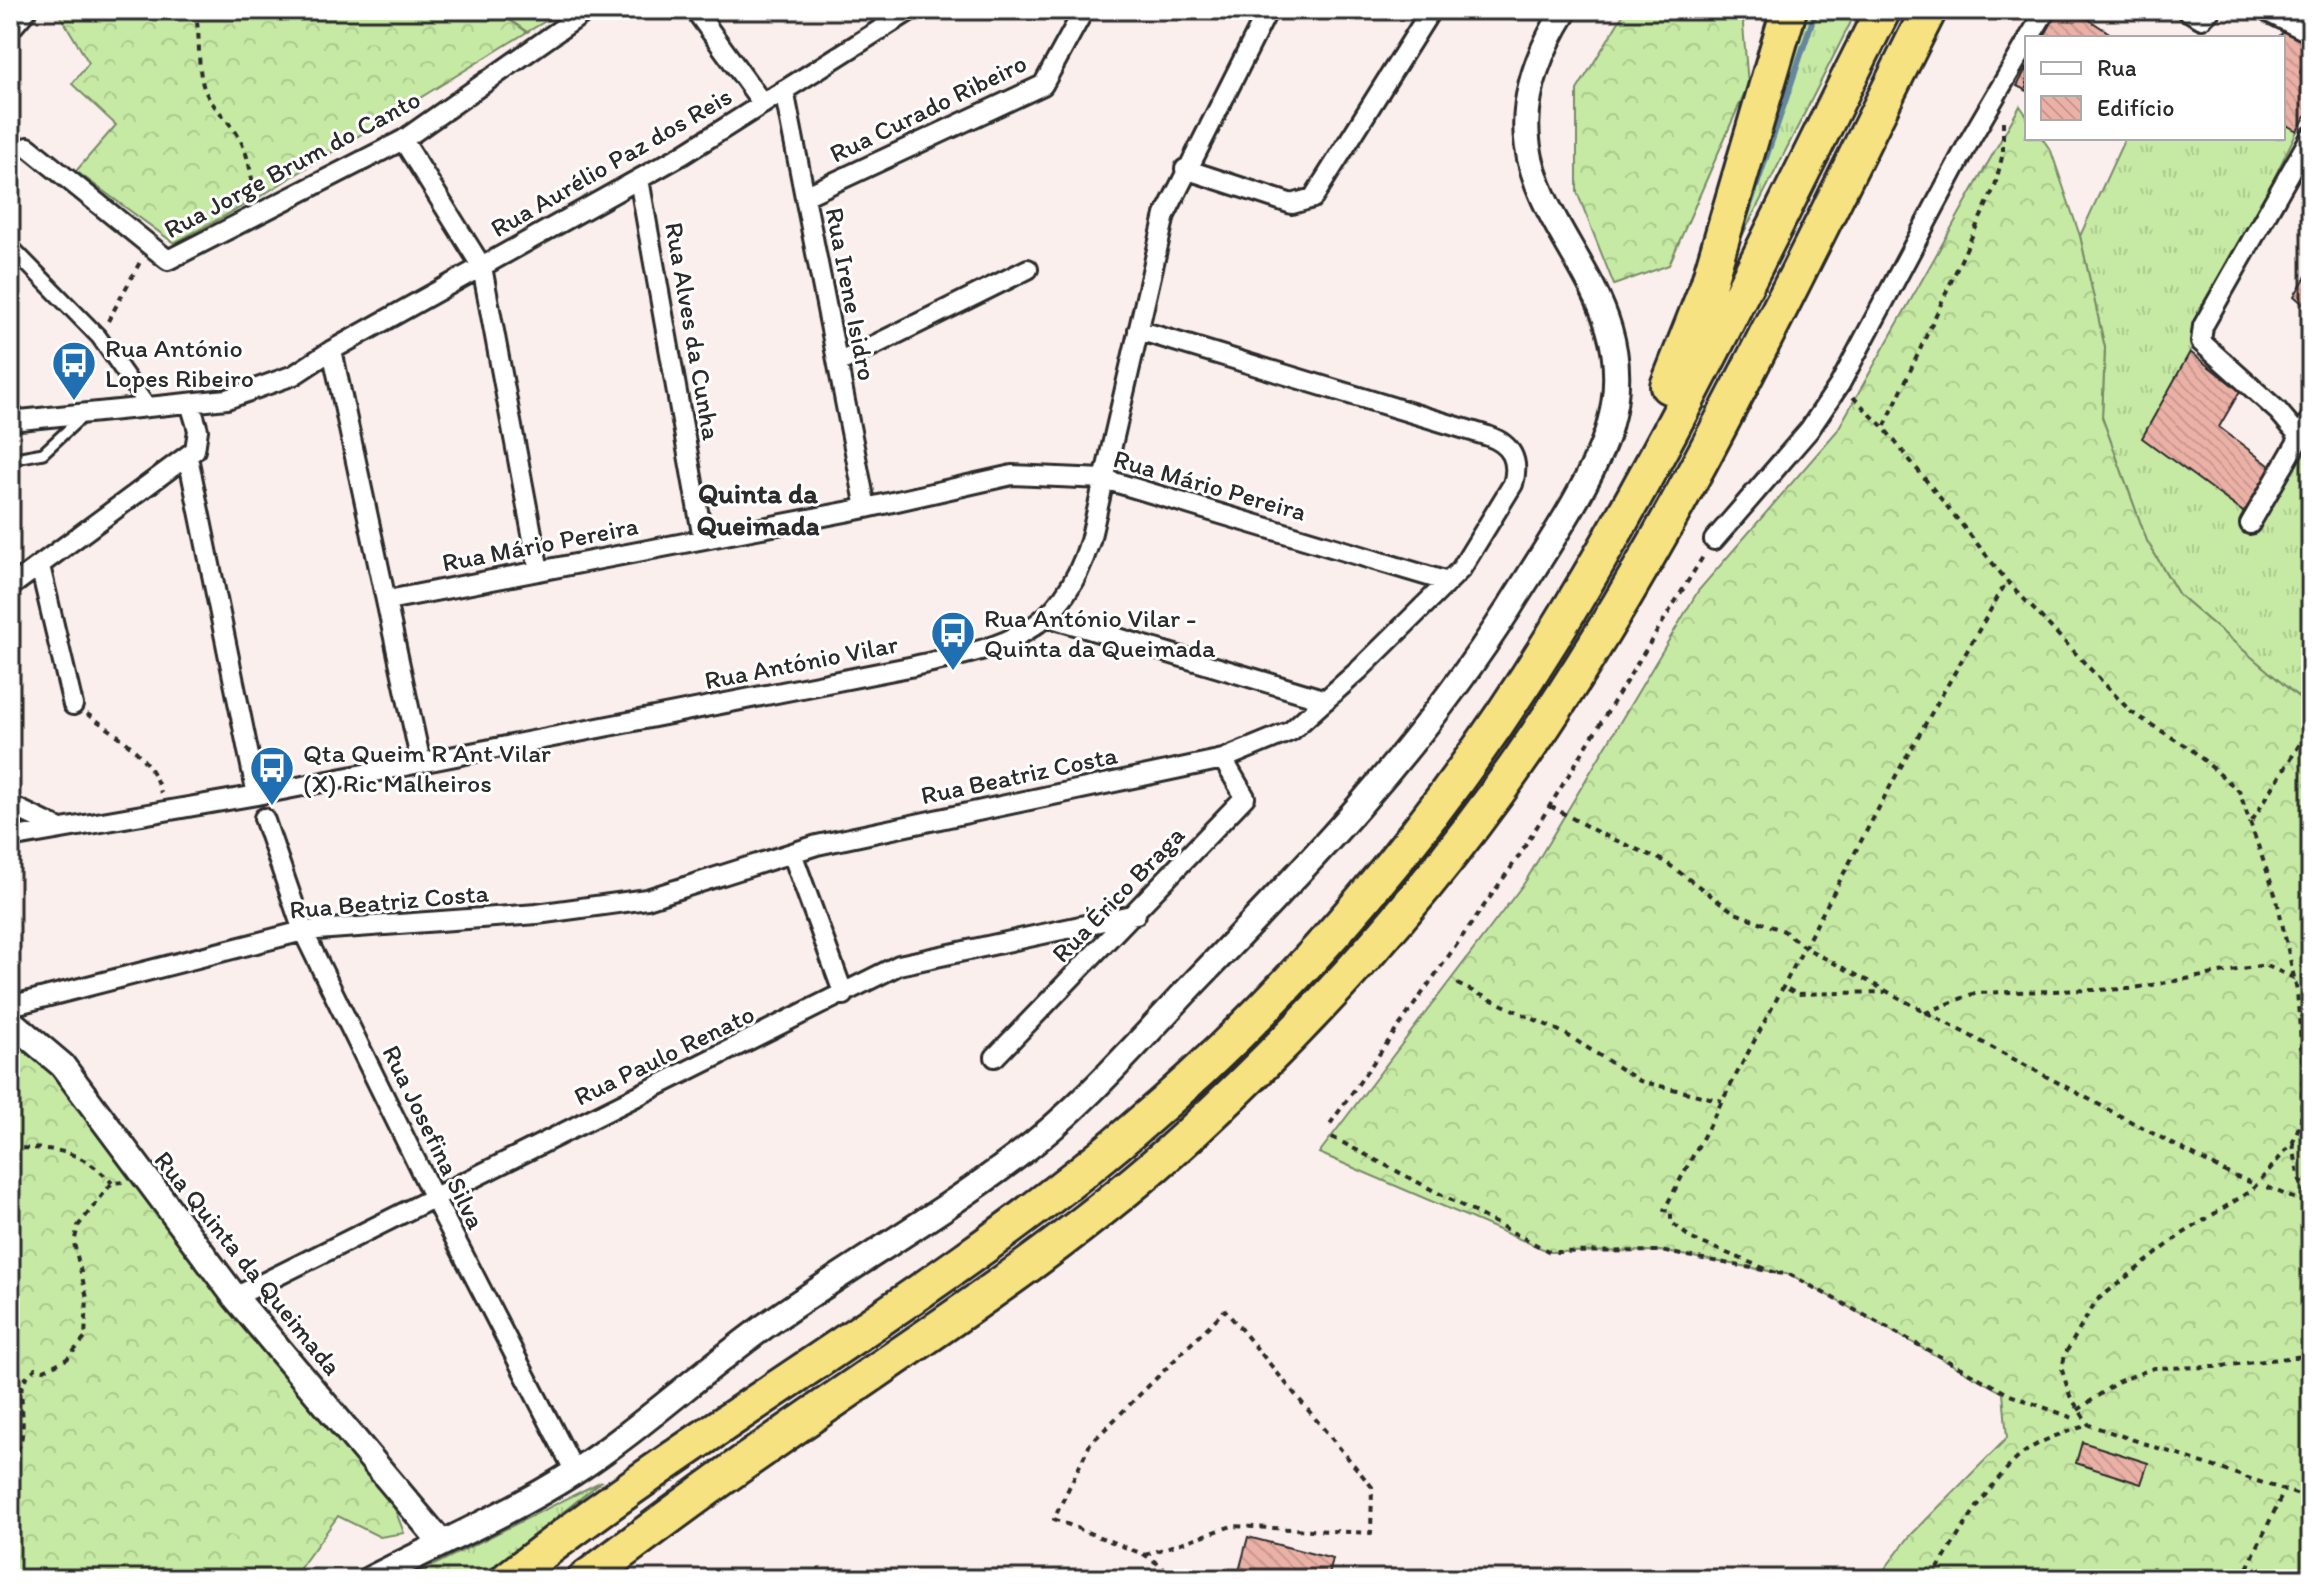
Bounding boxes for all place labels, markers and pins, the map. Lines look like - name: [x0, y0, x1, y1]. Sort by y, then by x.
- place label: Rua António Lopes Ribeiro: [105, 332, 254, 394]
- bus stop icon: Rua António Lopes Ribeiro: [50, 339, 98, 402]
- place label: Rua António Vilar - Quinta da Queimada: [984, 602, 1216, 664]
- bus stop icon: Rua António Vilar - Quinta da Queimada: [929, 609, 977, 672]
- place label: Qta Queim R Ant Vilar (X) Ric Malheiros: [303, 737, 551, 799]
- bus stop icon: Qta Queim R Ant Vilar (X) Ric Malheiros: [248, 744, 296, 807]

